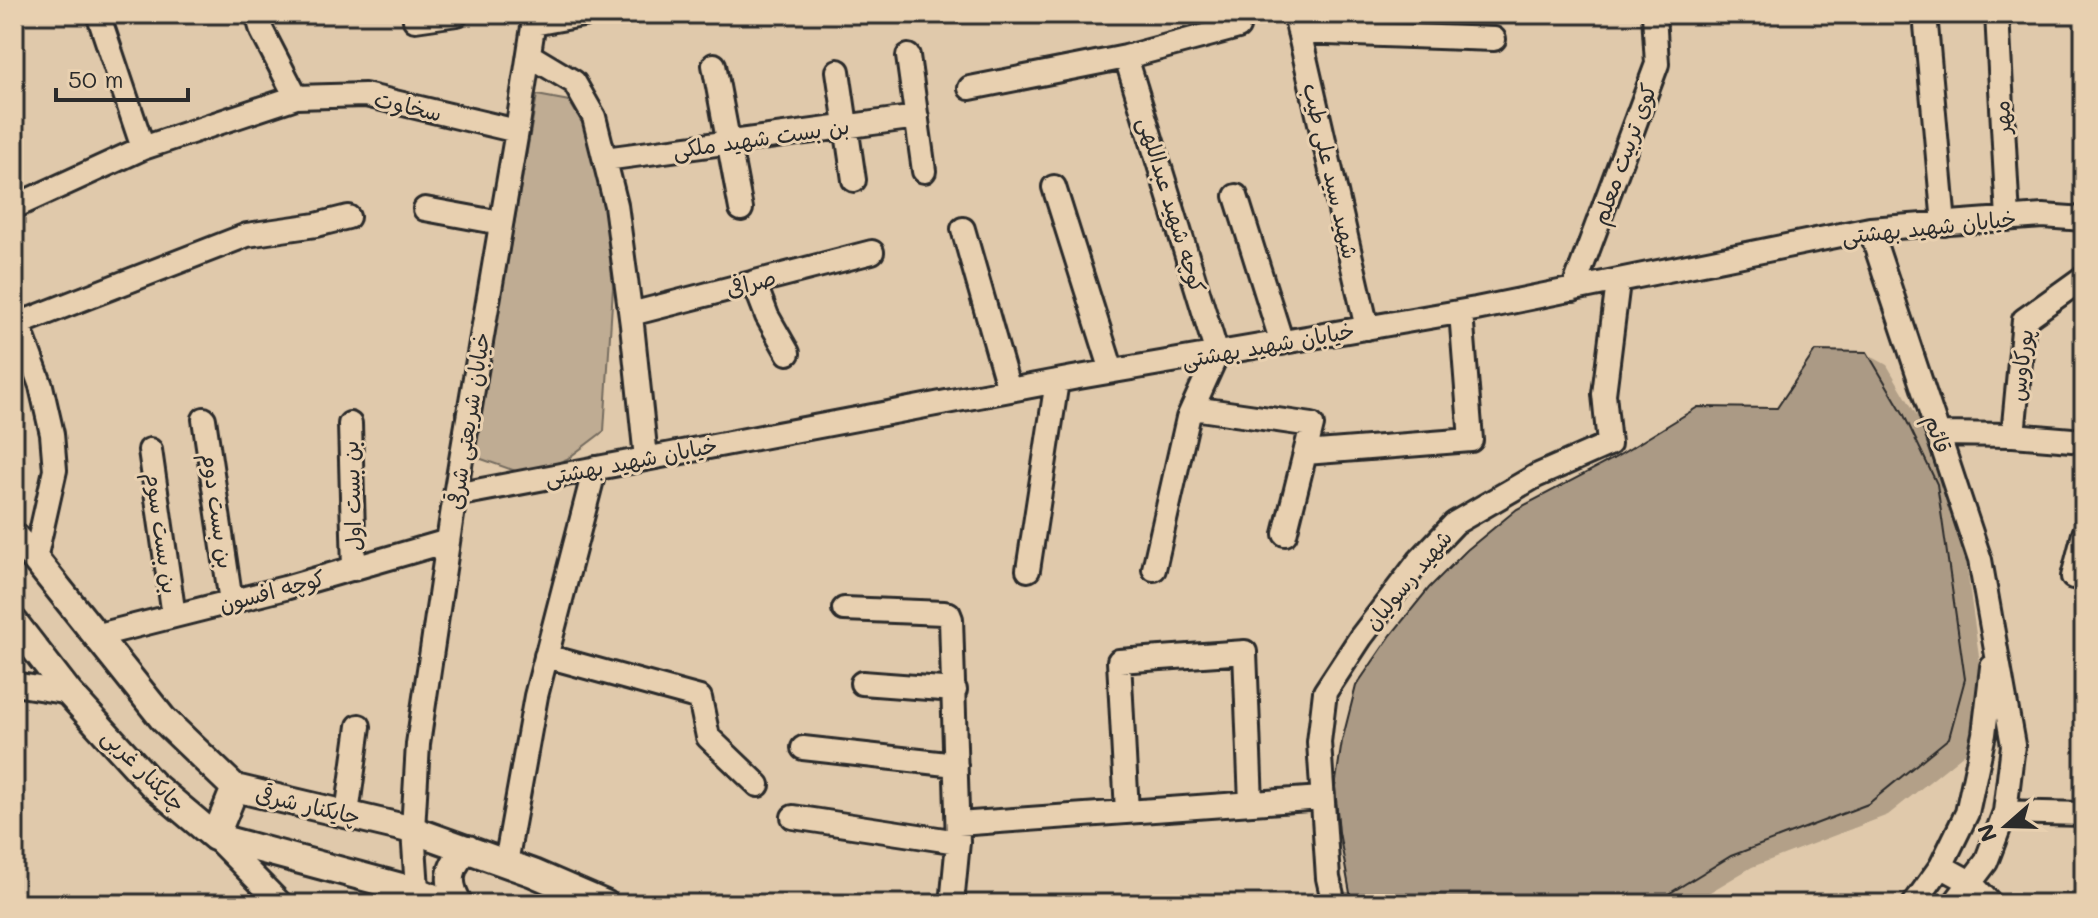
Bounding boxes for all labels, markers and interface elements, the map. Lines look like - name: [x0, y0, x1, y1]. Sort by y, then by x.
- scale bar: [56, 52, 188, 102]
- text: 50 m: [68, 63, 124, 94]
- street label: کوی تربیت معلم: [1585, 79, 1665, 230]
- street label: شهید سید علی طیب: [1296, 80, 1366, 262]
- street label: سخاوت: [371, 84, 445, 127]
- street label: مهر: [1986, 100, 2017, 137]
- street label: بن بست شهید ملکی: [671, 111, 851, 165]
- street label: کوچه شهید عبداللهی: [1131, 113, 1213, 297]
- street label: خیابان شهید بهشتی: [1840, 203, 2018, 251]
- street label: صرافی: [723, 262, 779, 303]
- street label: خیابان شهید بهشتی: [1179, 315, 1357, 375]
- street label: پورکاوس: [2002, 327, 2040, 403]
- street label: خیابان شریعتی شرقی: [439, 330, 497, 512]
- street label: قائم: [1916, 411, 1958, 457]
- street label: خیابان شهید بهشتی: [542, 430, 720, 492]
- street label: بن بست اول: [335, 440, 368, 552]
- street label: بن بست دوم: [192, 451, 241, 571]
- street label: بن بست سوم: [136, 470, 185, 596]
- street label: شهید رسولیان: [1357, 523, 1458, 636]
- street label: كوچه افسون: [216, 562, 328, 620]
- street label: چایکنار غربی: [96, 722, 192, 818]
- street label: چایکنار شرقی: [253, 778, 363, 831]
- north arrow: [1966, 786, 2046, 866]
- text: N: [1970, 820, 2003, 846]

